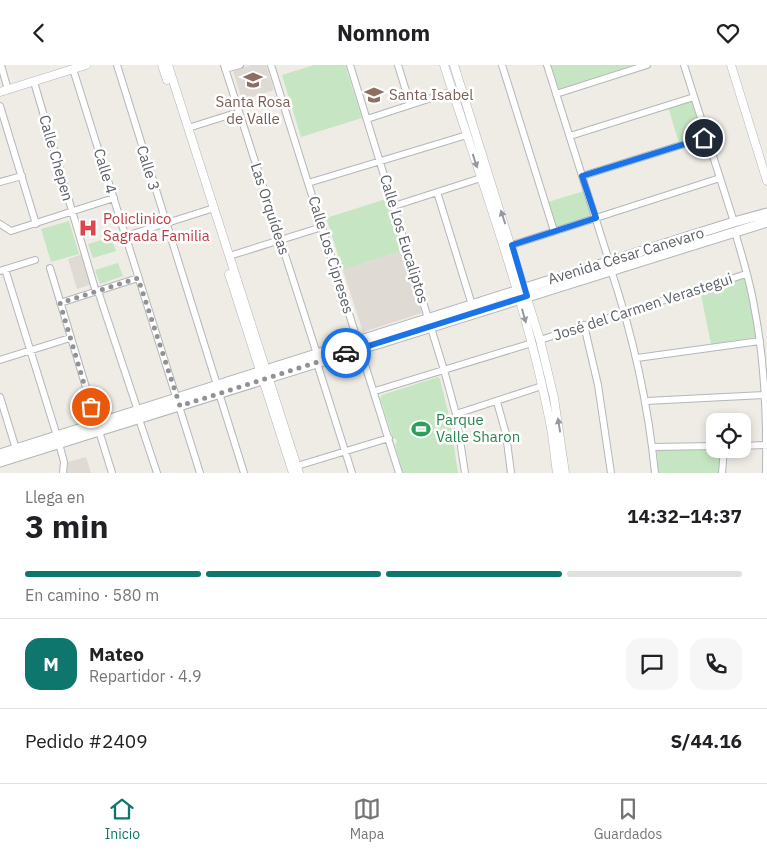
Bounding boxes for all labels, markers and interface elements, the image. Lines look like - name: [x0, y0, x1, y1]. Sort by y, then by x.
- text: Nomnom: [337, 18, 430, 47]
- icon: back: [25, 19, 53, 47]
- icon: heart: [714, 19, 742, 47]
- school or university icon: Santa Rosa de Valle: [242, 69, 264, 91]
- school or university icon: Santa Isabel: [363, 84, 385, 106]
- place label: Santa Isabel: [389, 85, 473, 104]
- place label: Santa Rosa de Valle: [215, 92, 291, 128]
- street label: Calle Chepen: [35, 113, 78, 203]
- pin: [683, 117, 725, 159]
- icon: home: [690, 124, 718, 152]
- street label: Calle 3: [133, 143, 164, 193]
- street label: Calle 4: [90, 146, 121, 196]
- one-way arrow: [472, 154, 480, 169]
- street label: Las Orquídeas: [247, 160, 294, 257]
- street label: Calle Los Eucaliptos: [376, 172, 433, 306]
- street label: Calle Los Cipreses: [305, 194, 358, 316]
- place label: Policlinico Sagrada Familia: [103, 209, 210, 245]
- one-way arrow: [498, 210, 506, 225]
- hospital icon: Policlinico Sagrada Familia: [77, 217, 99, 239]
- street label: Avenida César Canevaro: [545, 223, 706, 288]
- street label: José del Carmen Verastegui: [551, 269, 735, 344]
- one-way arrow: [521, 309, 529, 324]
- courier: [321, 328, 371, 378]
- icon: car: [332, 339, 360, 367]
- pin: [70, 386, 112, 428]
- icon: bag: [77, 393, 105, 421]
- place label: Parque Valle Sharon: [436, 410, 520, 446]
- map controls: [706, 413, 751, 458]
- button: locate: [706, 413, 751, 458]
- one-way arrow: [554, 416, 562, 432]
- sports icon: Parque Valle Sharon: [410, 418, 432, 440]
- text: Llega en: [25, 487, 85, 507]
- text: 14:32–14:37: [627, 504, 742, 528]
- text: 3 min: [25, 505, 109, 547]
- text: En camino · 580 m: [25, 585, 159, 605]
- button: chat: [626, 638, 678, 690]
- button: phone: [690, 638, 742, 690]
- text: Mateo: [89, 642, 144, 666]
- text: M: [43, 652, 59, 676]
- text: Repartidor · 4.9: [89, 666, 202, 686]
- text: Pedido #2409: [25, 729, 148, 753]
- text: S/44.16: [671, 729, 742, 753]
- tab: Inicio: [105, 795, 140, 843]
- tab: Mapa: [350, 795, 384, 843]
- tab: Guardados: [594, 795, 662, 843]

